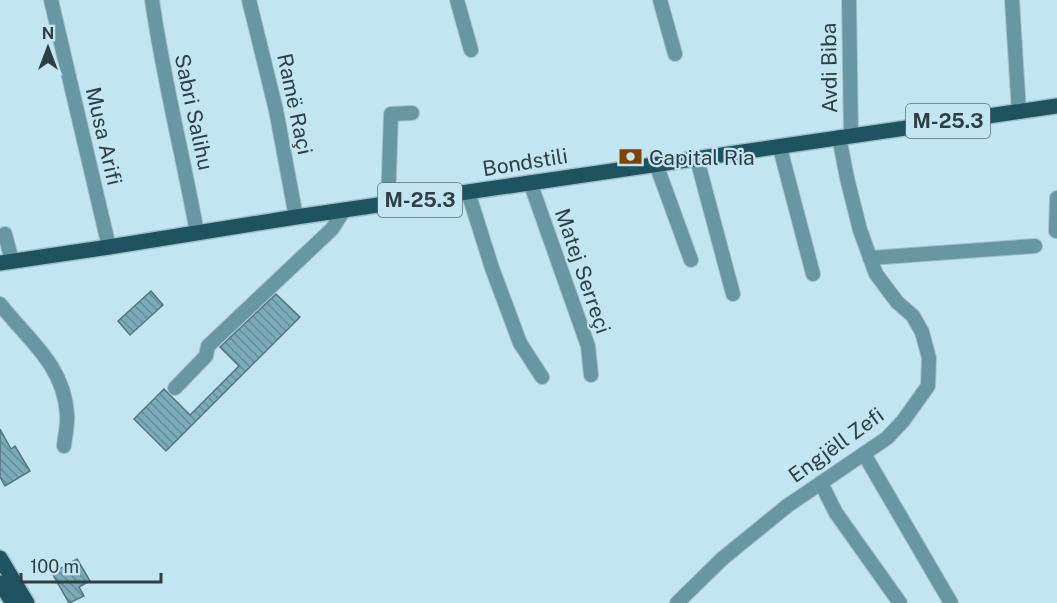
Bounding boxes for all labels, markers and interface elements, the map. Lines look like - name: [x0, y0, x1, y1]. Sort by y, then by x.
- north arrow: [18, 18, 78, 78]
- street label: Avdi Biba: [816, 23, 842, 113]
- text: N: [42, 24, 54, 43]
- street label: Ramë Raçi: [272, 51, 318, 157]
- street label: Sabri Salihu: [169, 52, 219, 172]
- street label: Musa Arifi: [81, 84, 127, 188]
- road number: M-25.3: [906, 104, 990, 138]
- street label: Bondstili: [481, 143, 569, 181]
- bank icon: Capital Ria: [618, 144, 644, 170]
- place label: Capital Ria: [649, 145, 755, 170]
- road number: M-25.3: [378, 183, 462, 217]
- street label: Matej Serreçi: [550, 205, 616, 337]
- street label: Engjëll Zefi: [784, 402, 888, 488]
- scale bar: [21, 546, 160, 584]
- text: 100 m: [30, 556, 79, 577]

